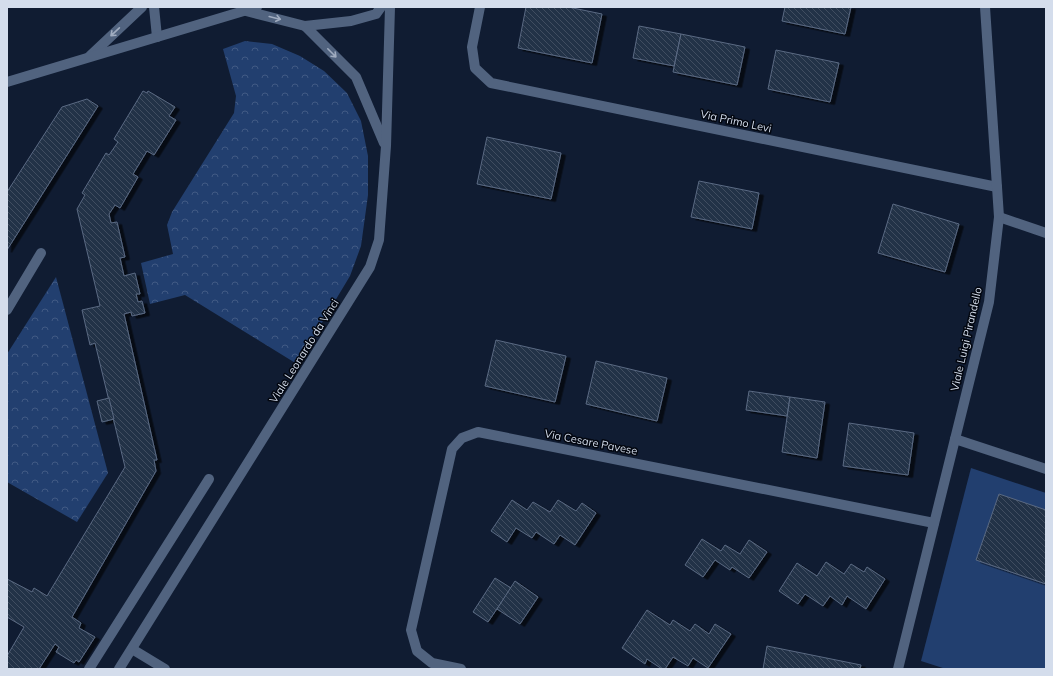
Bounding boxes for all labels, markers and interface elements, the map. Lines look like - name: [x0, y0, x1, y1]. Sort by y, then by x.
- one-way arrow: [268, 15, 281, 22]
- one-way arrow: [110, 27, 120, 37]
- one-way arrow: [327, 48, 337, 58]
- street label: Via Primo Levi: [699, 107, 773, 135]
- street label: Viale Luigi Pirandello: [947, 286, 985, 392]
- street label: Viale Leonardo da Vinci: [266, 296, 342, 406]
- street label: Via Cesare Pavese: [543, 426, 639, 458]

